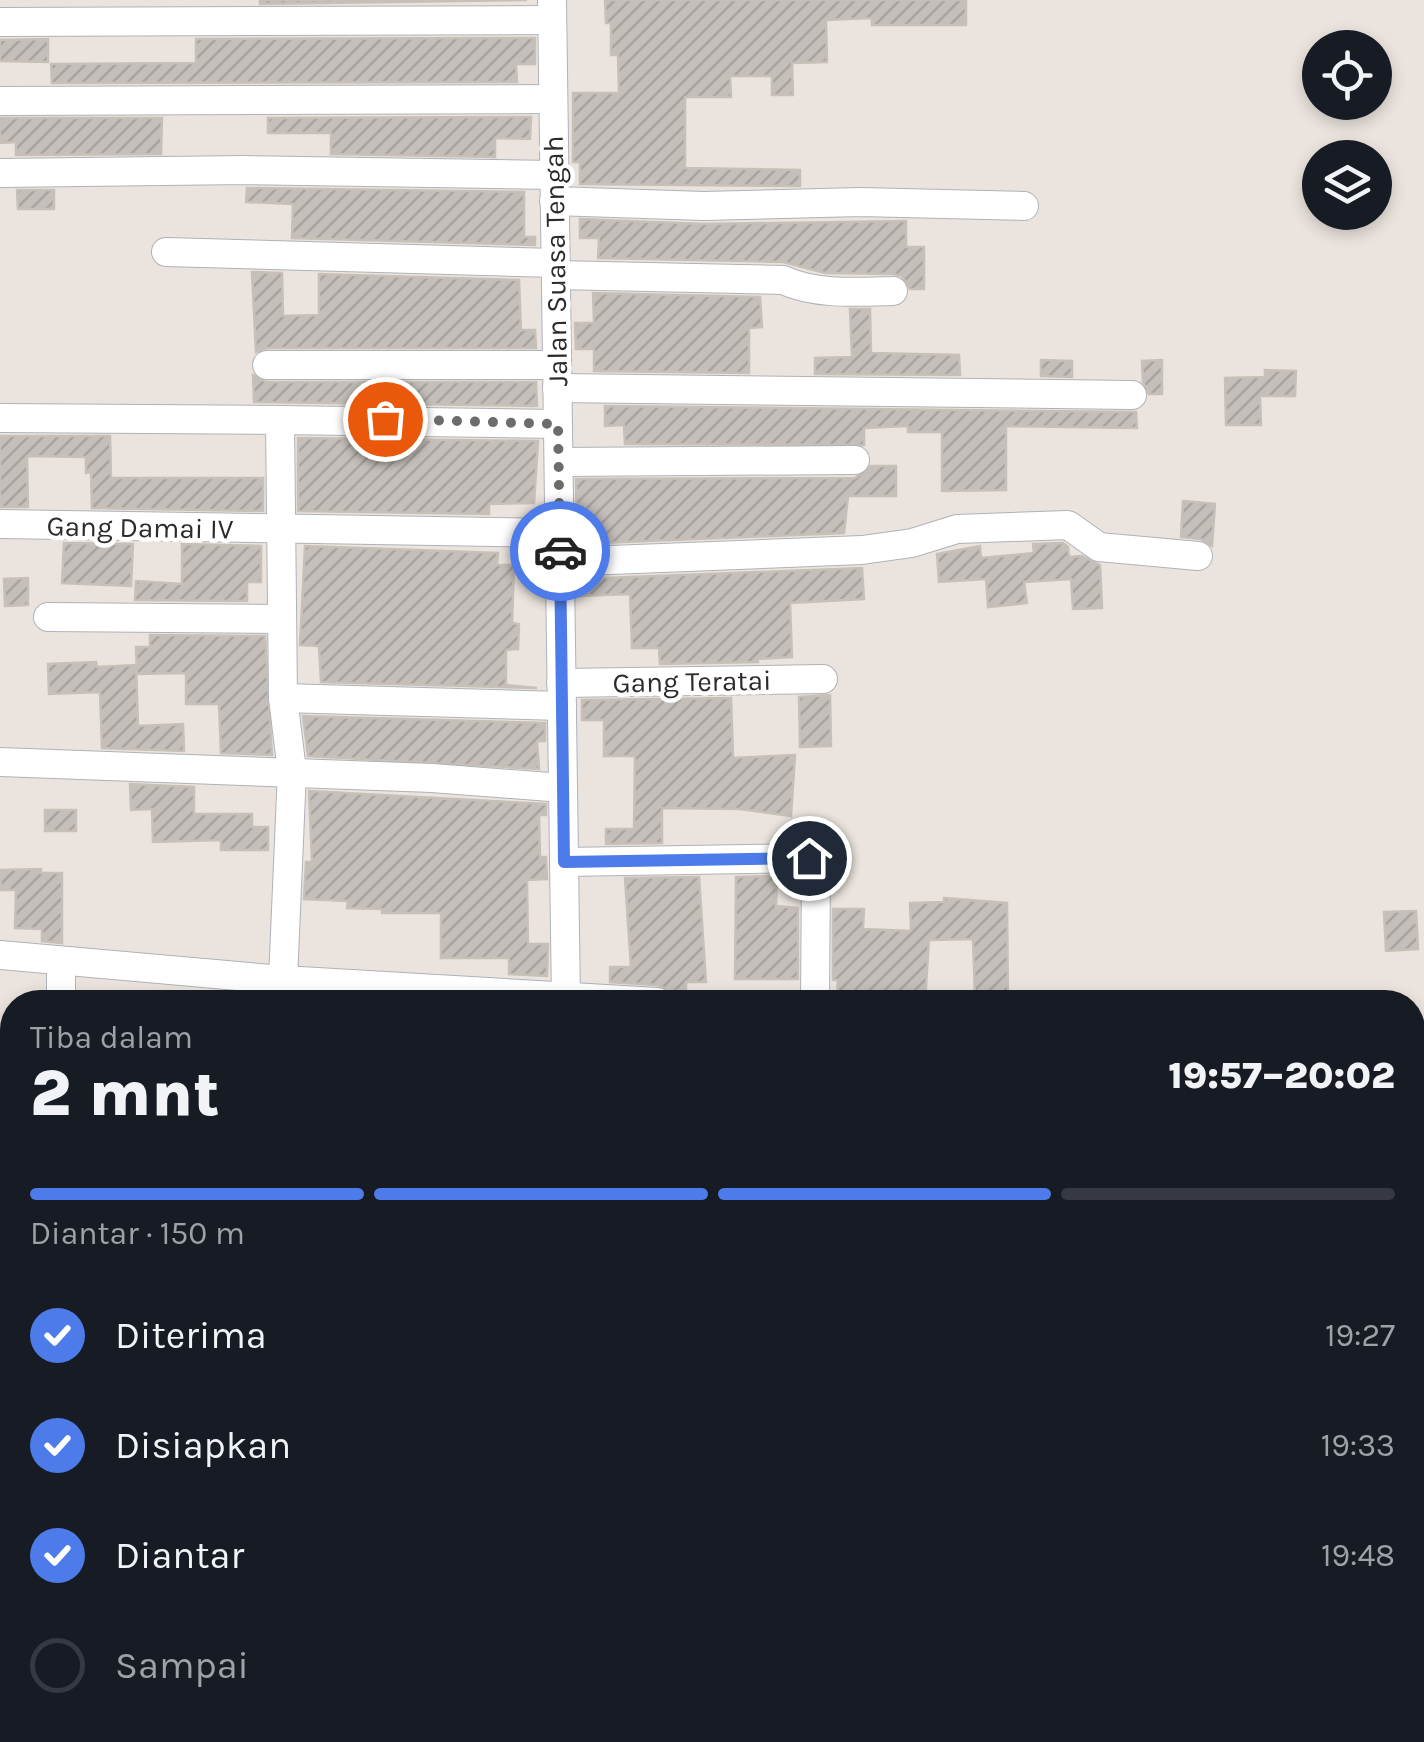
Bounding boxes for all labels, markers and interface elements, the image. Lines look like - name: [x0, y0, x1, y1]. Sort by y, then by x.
- map controls: [1302, 30, 1392, 230]
- button: locate: [1302, 30, 1392, 120]
- street label: Jalan Suasa Tengah: [537, 135, 574, 387]
- button: layers: [1302, 140, 1392, 230]
- pin: [343, 377, 428, 462]
- icon: bag: [358, 392, 413, 447]
- courier: [510, 501, 610, 601]
- street label: Gang Damai IV: [46, 509, 234, 546]
- icon: car: [533, 524, 588, 579]
- street label: Gang Teratai: [612, 664, 772, 699]
- pin: [767, 816, 852, 901]
- icon: home: [782, 831, 837, 886]
- text: Tiba dalam: [30, 1019, 193, 1056]
- text: 19:57–20:02: [1168, 1053, 1395, 1098]
- text: 2 mnt: [30, 1055, 220, 1131]
- text: Diantar · 150 m: [30, 1215, 245, 1252]
- icon: check: [30, 1308, 85, 1363]
- text: Diterima: [115, 1313, 267, 1358]
- text: 19:27: [1325, 1317, 1395, 1354]
- icon: check: [30, 1418, 85, 1473]
- text: Disiapkan: [115, 1423, 291, 1468]
- text: 19:33: [1321, 1427, 1395, 1464]
- icon: check: [30, 1528, 85, 1583]
- text: Diantar: [115, 1533, 244, 1578]
- text: 19:48: [1321, 1537, 1395, 1574]
- text: Sampai: [115, 1643, 249, 1688]

